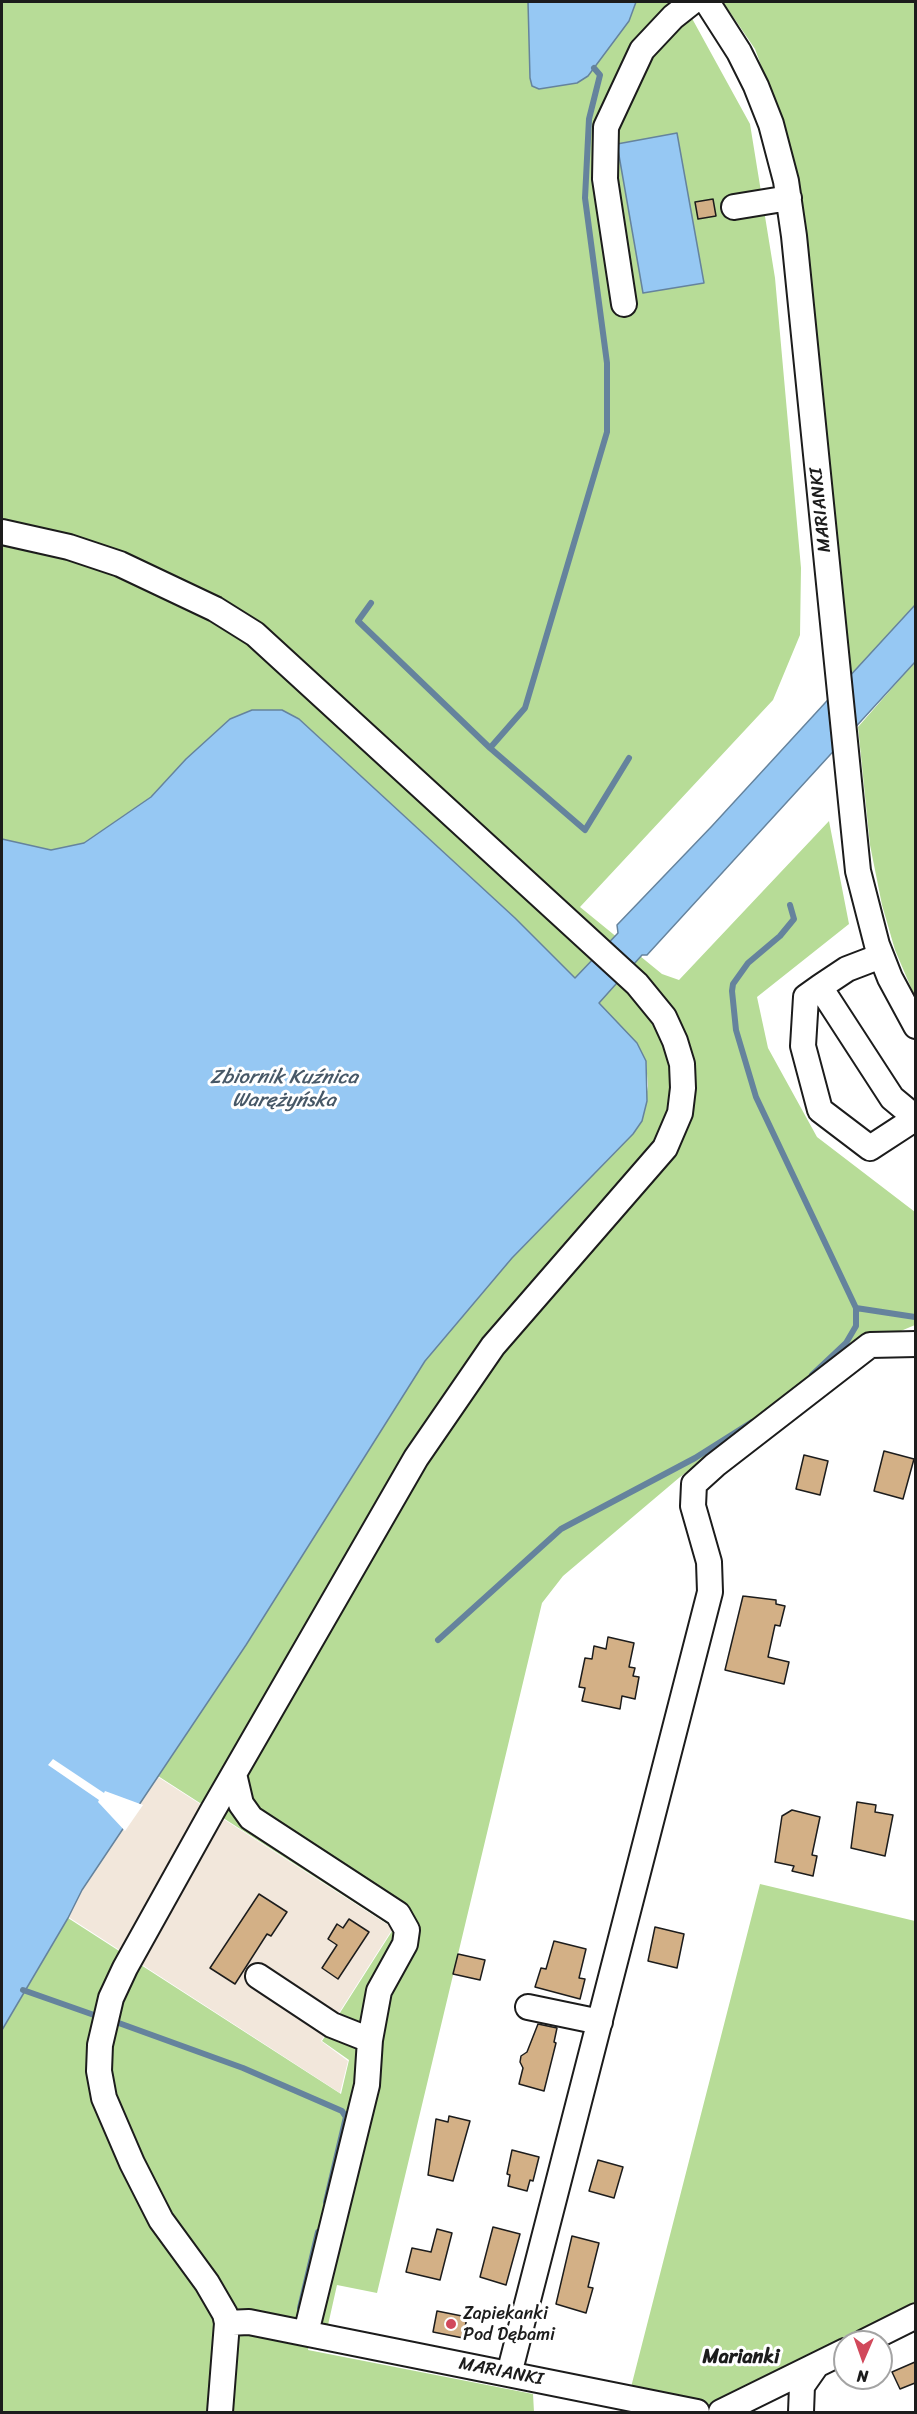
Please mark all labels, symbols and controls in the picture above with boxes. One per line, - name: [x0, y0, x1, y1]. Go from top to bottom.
- street label: MARIANKI: [806, 466, 836, 554]
- water label: Zbiornik Kuźnica Warężyńska: [210, 1066, 358, 1113]
- place label: Zapiekanki Pod Dębami: [463, 2303, 555, 2346]
- marker: Zapiekanki Pod Dębami: [444, 2317, 458, 2331]
- north arrow: [833, 2330, 893, 2390]
- district label: Marianki: [702, 2346, 780, 2370]
- street label: MARIANKI: [457, 2353, 545, 2391]
- text: N: [856, 2362, 868, 2391]

